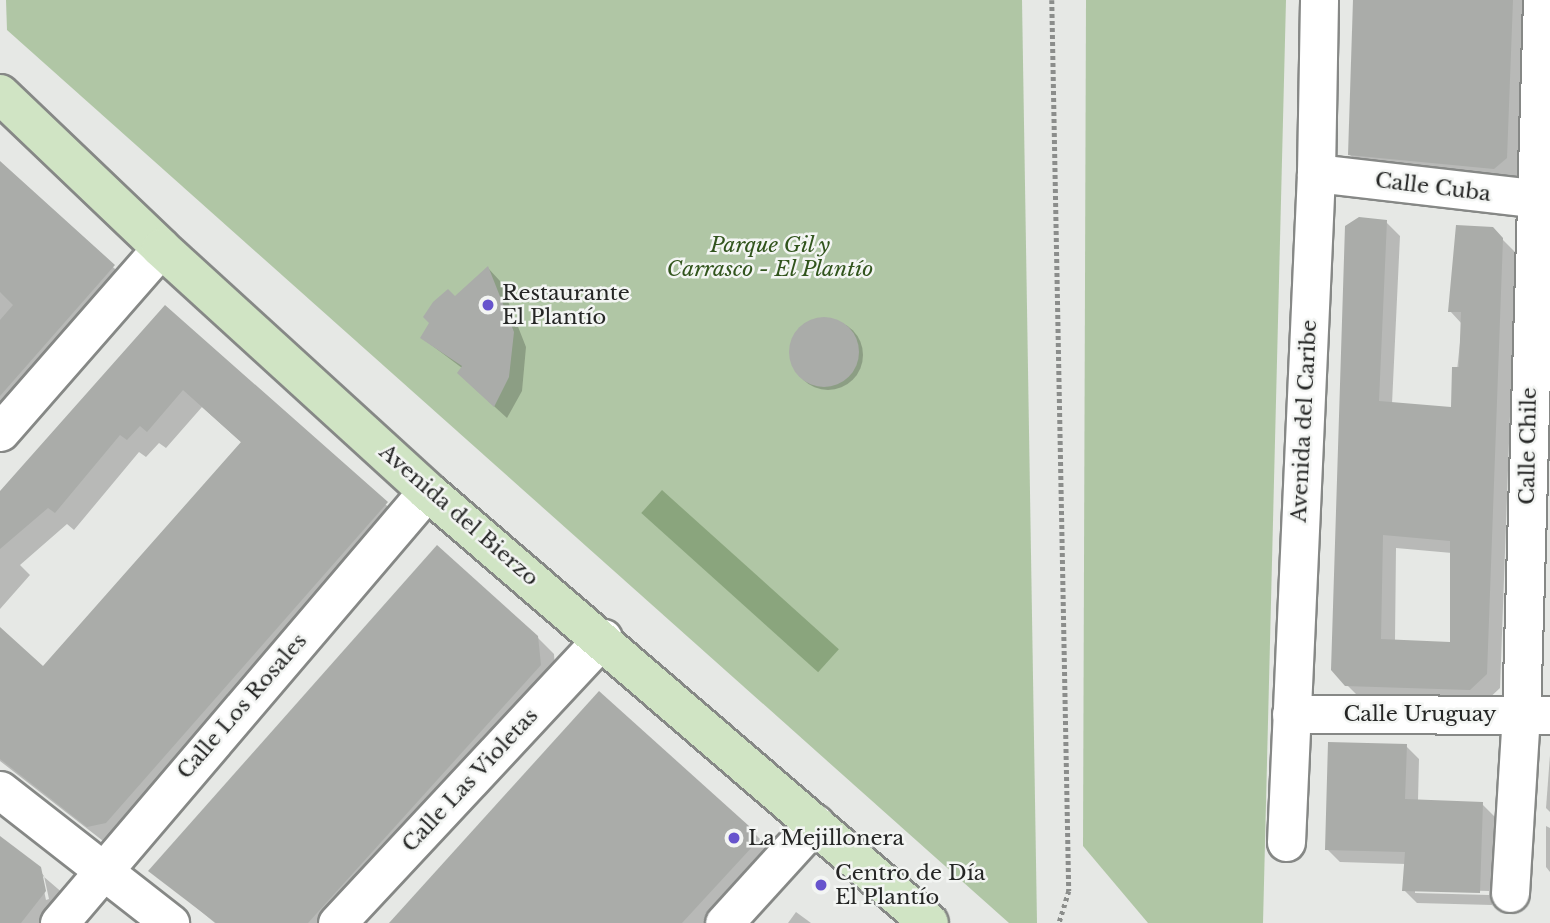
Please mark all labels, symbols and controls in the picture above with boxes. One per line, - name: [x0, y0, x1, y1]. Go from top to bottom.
- street label: Calle Cuba: [1374, 167, 1492, 207]
- park label: Parque Gil y Carrasco - El Plantío: [667, 232, 873, 282]
- place label: Restaurante El Plantío: [502, 280, 630, 330]
- marker: Restaurante El Plantío: [480, 297, 496, 313]
- street label: Avenida del Caribe: [1286, 319, 1322, 523]
- street label: Calle Chile: [1514, 387, 1542, 505]
- street label: Avenida del Bierzo: [374, 439, 544, 591]
- street label: Calle Los Rosales: [172, 628, 312, 784]
- street label: Calle Uruguay: [1344, 701, 1496, 727]
- street label: Calle Las Violetas: [397, 703, 543, 857]
- place label: La Mejillonera: [748, 825, 904, 851]
- marker: La Mejillonera: [726, 830, 742, 846]
- place label: Centro de Día El Plantío: [835, 860, 985, 910]
- marker: Centro de Día El Plantío: [813, 877, 829, 893]

